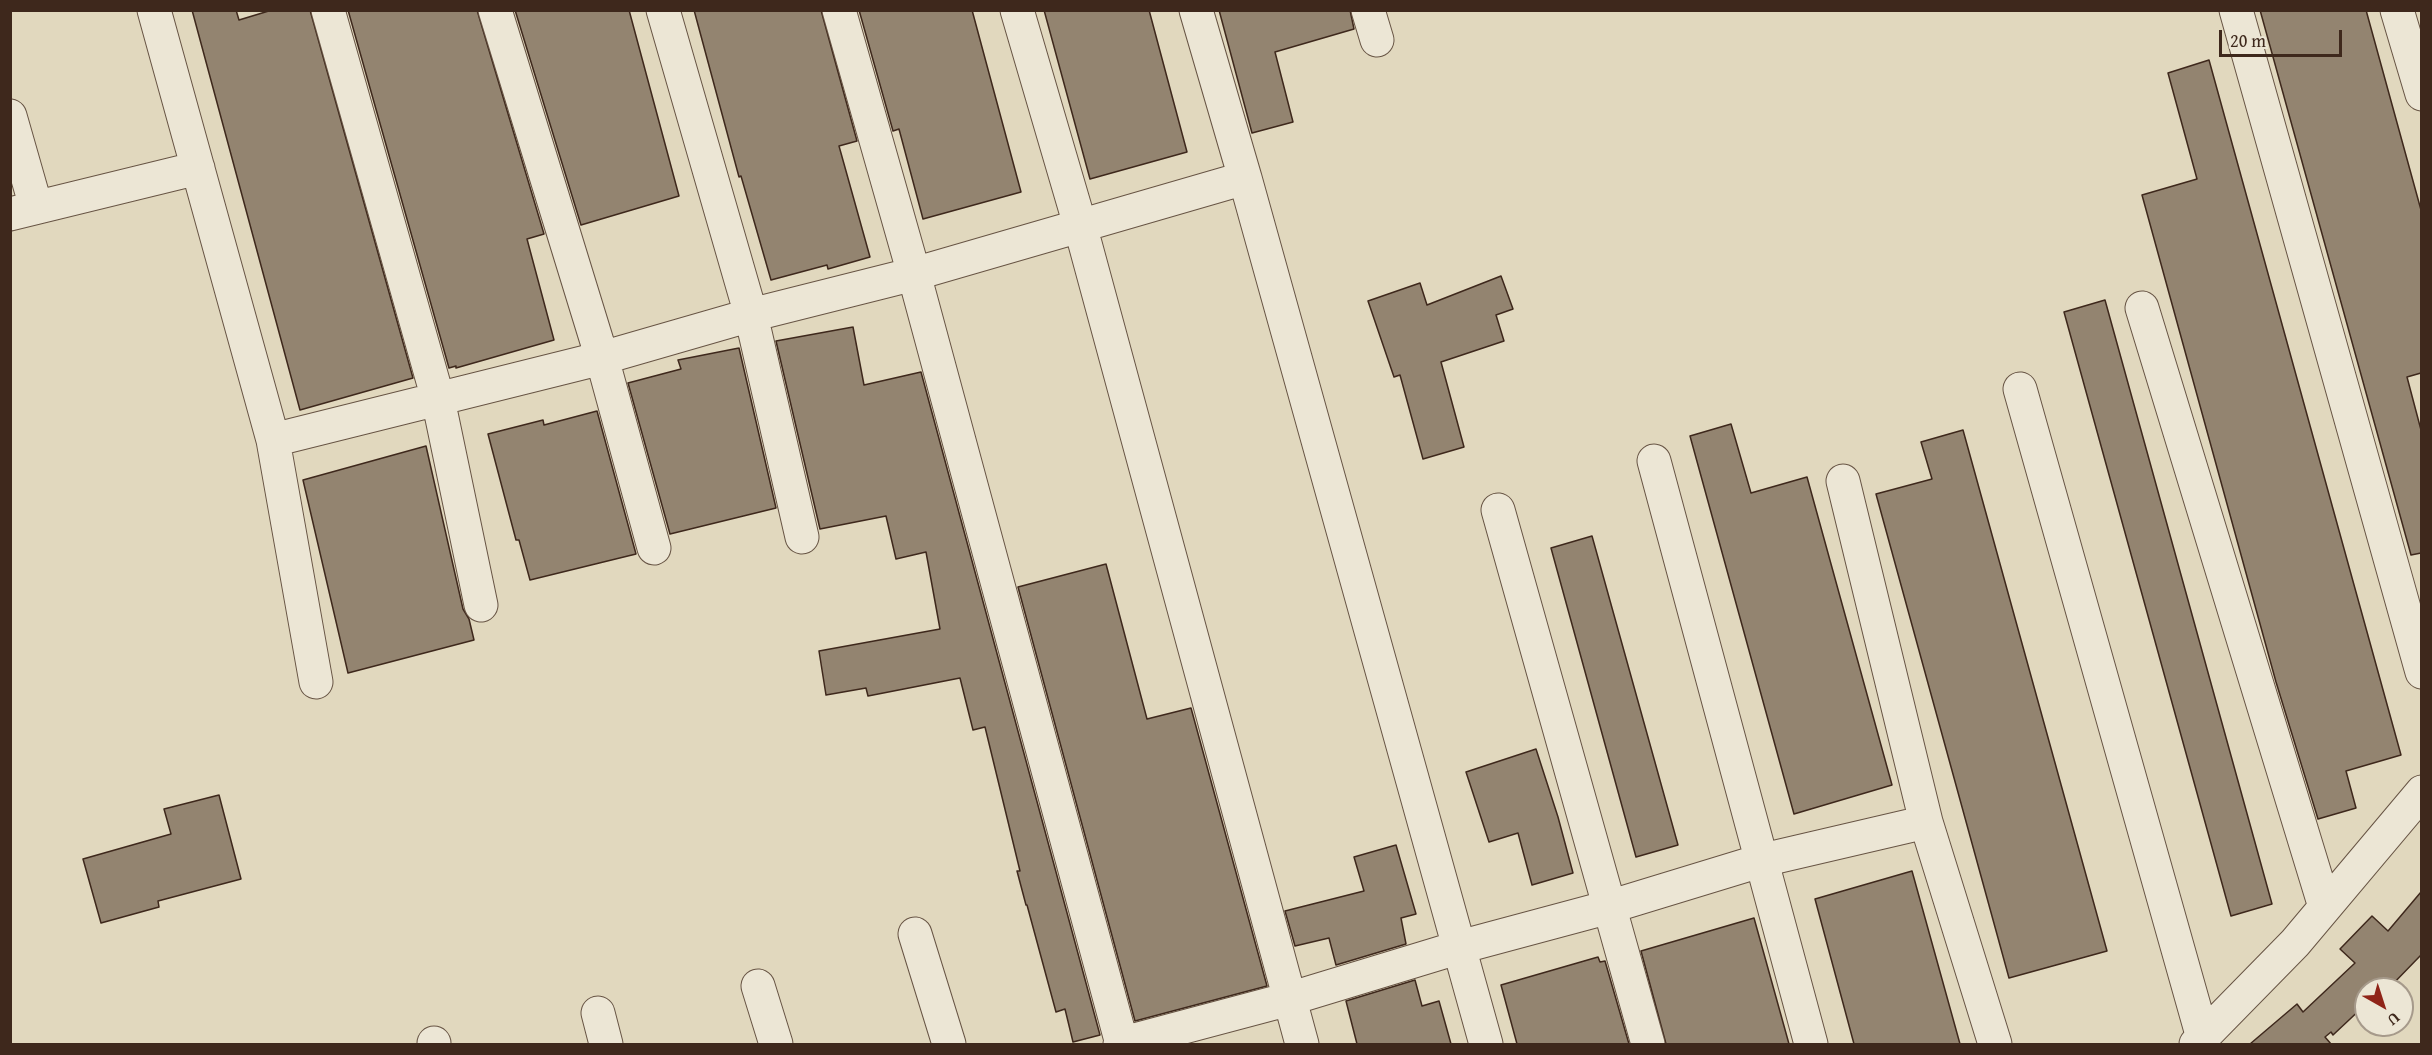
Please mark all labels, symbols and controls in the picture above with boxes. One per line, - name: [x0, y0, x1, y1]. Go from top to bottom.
- scale bar: [2222, 18, 2345, 56]
- text: 20 m: [2230, 27, 2266, 54]
- north arrow: [2354, 977, 2414, 1037]
- text: U: [2382, 1007, 2406, 1032]

